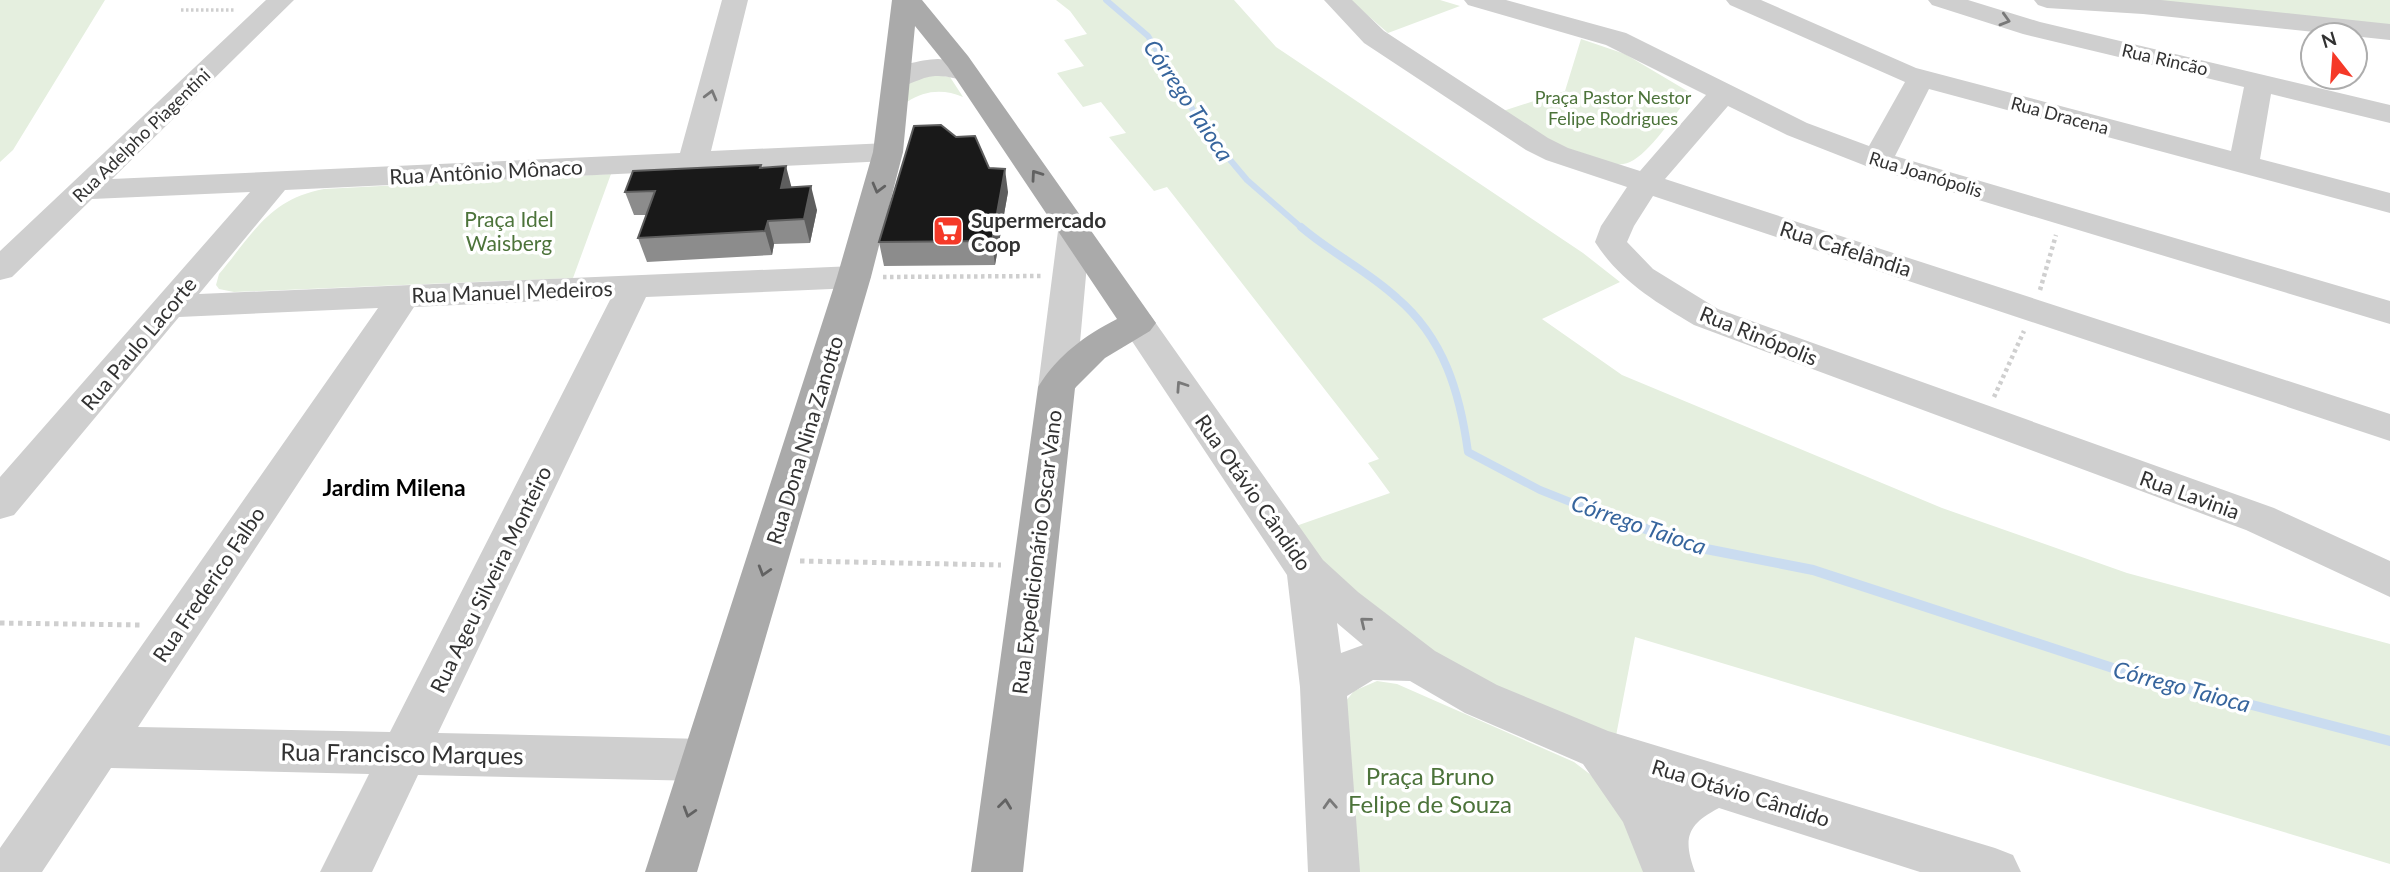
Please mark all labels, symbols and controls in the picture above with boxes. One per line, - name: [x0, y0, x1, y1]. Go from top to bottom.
- one-way arrow: [1999, 12, 2011, 27]
- north arrow: [2299, 21, 2369, 91]
- text: N: [2319, 26, 2339, 52]
- water label: Córrego Taioca: [1138, 34, 1240, 166]
- street label: Rua Rincão: [2120, 38, 2210, 80]
- street label: Rua Adelpho Piagentini: [68, 64, 214, 206]
- park label: Praça Pastor Nestor Felipe Rodrigues: [1535, 86, 1692, 129]
- one-way arrow: [703, 89, 717, 101]
- street label: Rua Dracena: [2009, 91, 2111, 139]
- street label: Rua Joanópolis: [1867, 146, 1986, 202]
- street label: Rua Antônio Mônaco: [389, 153, 583, 189]
- one-way arrow: [1032, 170, 1044, 183]
- one-way arrow: [872, 182, 886, 194]
- park label: Praça Idel Waisberg: [464, 206, 554, 255]
- place label: Supermercado Coop: [971, 207, 1106, 256]
- supermarket icon: Supermercado Coop: [931, 214, 965, 248]
- street label: Rua Cafelândia: [1777, 215, 1915, 281]
- street label: Rua Paulo Lacorte: [75, 271, 201, 415]
- street label: Rua Manuel Medeiros: [411, 275, 613, 307]
- street label: Rua Rinópolis: [1697, 300, 1821, 370]
- street label: Rua Dona Nina Zanotto: [760, 333, 848, 547]
- one-way arrow: [1177, 381, 1189, 394]
- street label: Rua Expedicionário Oscar Vano: [1006, 408, 1066, 696]
- street label: Rua Otávio Cândido: [1191, 409, 1317, 575]
- street label: Rua Ageu Silveira Monteiro: [424, 461, 556, 697]
- street label: Rua Lavinia: [2137, 464, 2243, 524]
- district label: Jardim Milena: [322, 473, 466, 501]
- water label: Córrego Taioca: [1568, 488, 1710, 560]
- street label: Rua Frederico Falbo: [147, 502, 269, 666]
- one-way arrow: [757, 564, 772, 576]
- one-way arrow: [1361, 618, 1374, 630]
- water label: Córrego Taioca: [2110, 654, 2254, 718]
- street label: Rua Francisco Marques: [280, 736, 524, 770]
- street label: Rua Otávio Cândido: [1649, 753, 1833, 831]
- park label: Praça Bruno Felipe de Souza: [1348, 761, 1512, 818]
- one-way arrow: [997, 798, 1012, 810]
- one-way arrow: [1323, 798, 1338, 809]
- one-way arrow: [683, 805, 698, 817]

